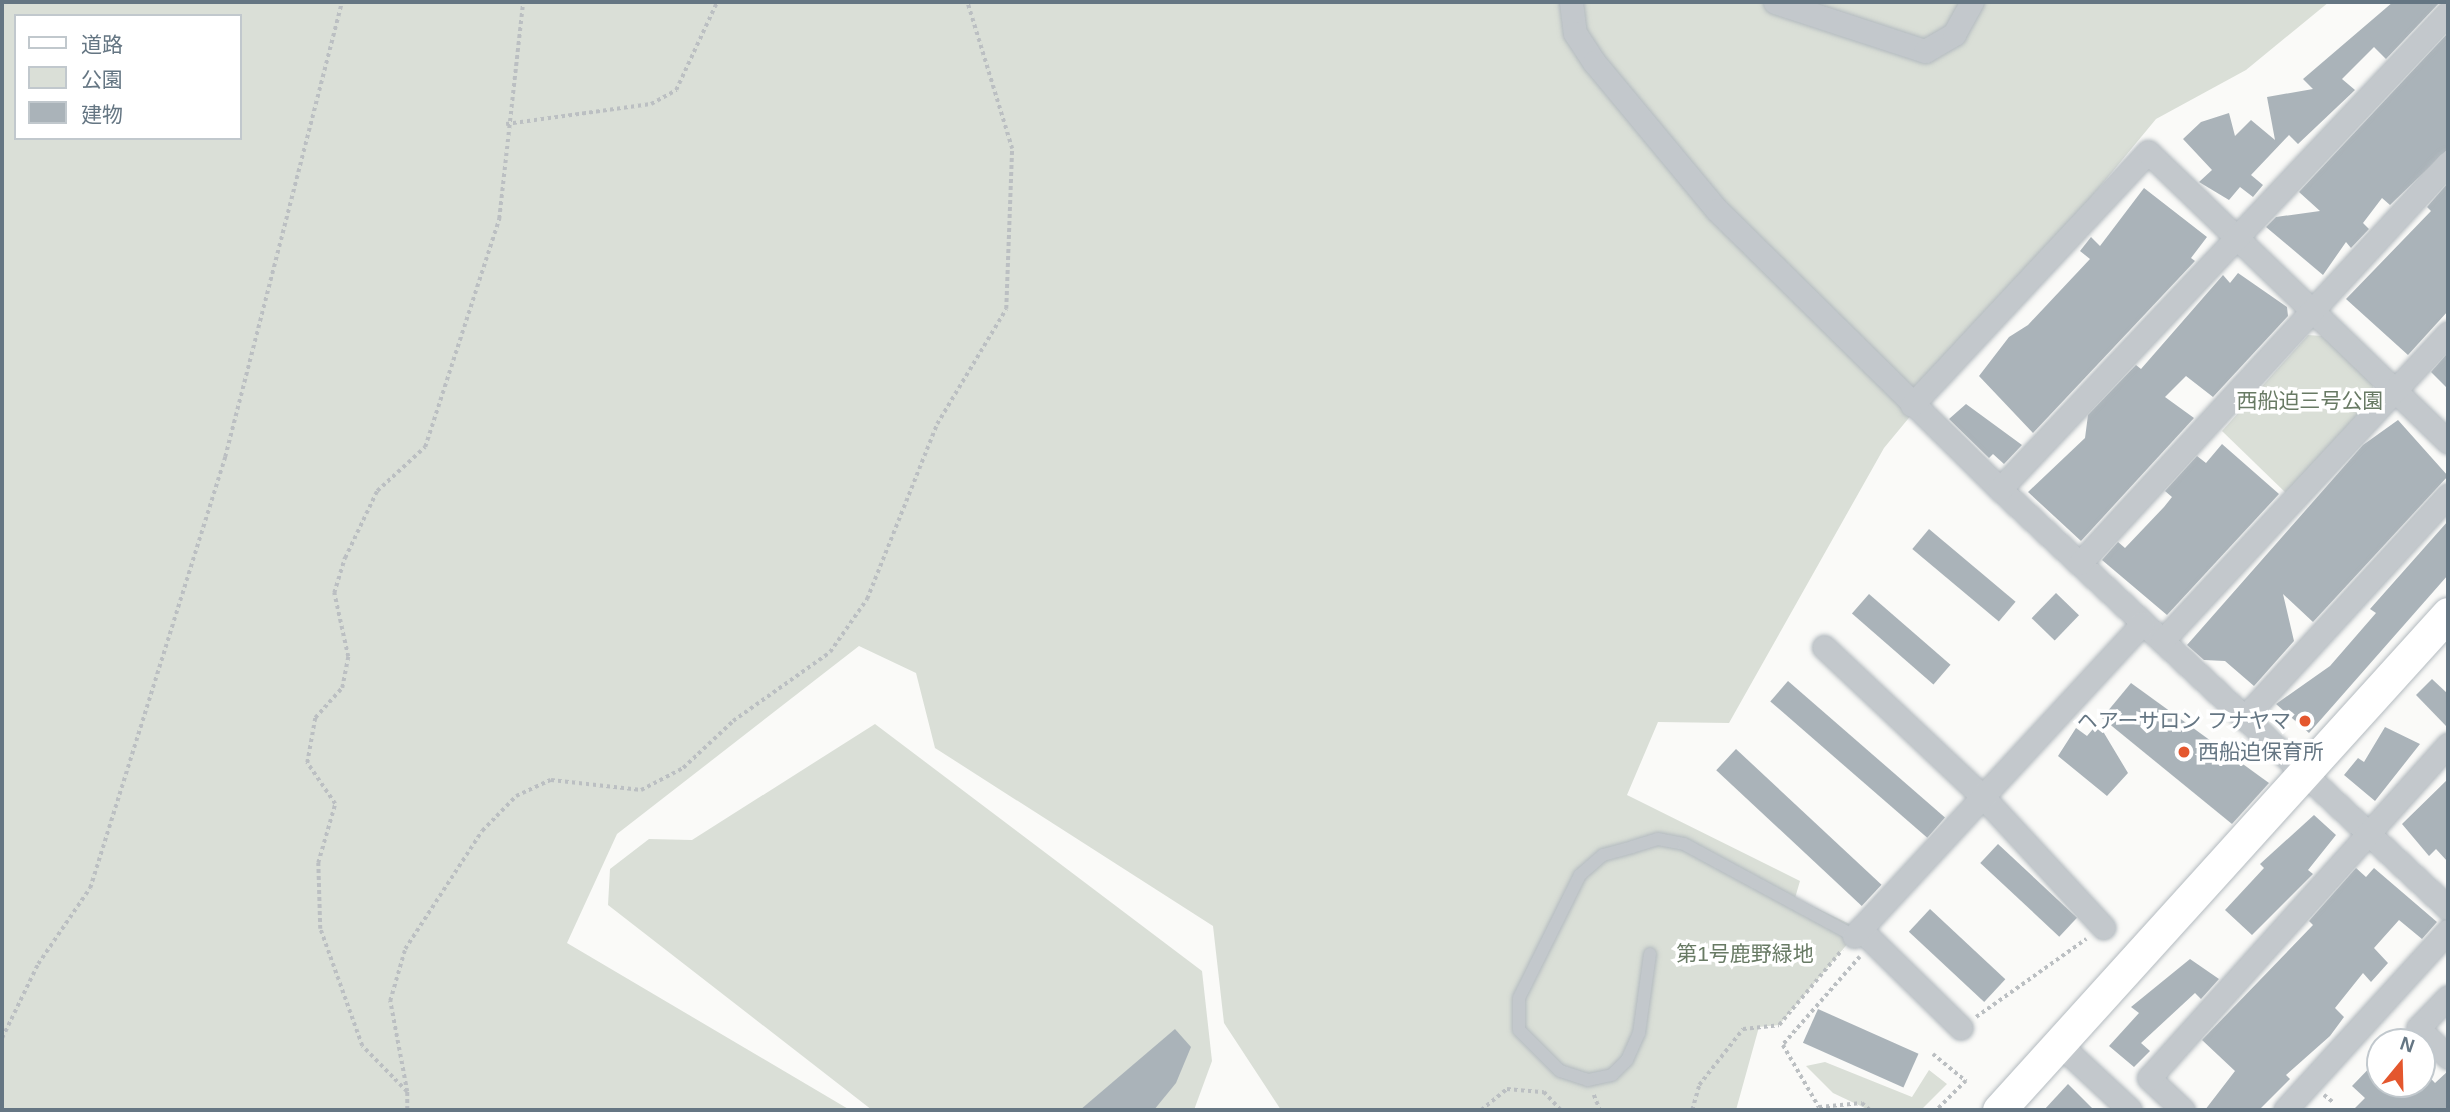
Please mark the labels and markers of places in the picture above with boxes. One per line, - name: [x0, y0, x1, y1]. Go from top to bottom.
- place label: ヘアーサロン フナヤマ: [2076, 708, 2291, 734]
- marker: ヘアーサロン フナヤマ: [2297, 713, 2313, 729]
- place label: 西船迫保育所: [2198, 739, 2324, 765]
- marker: 西船迫保育所: [2176, 744, 2192, 760]

